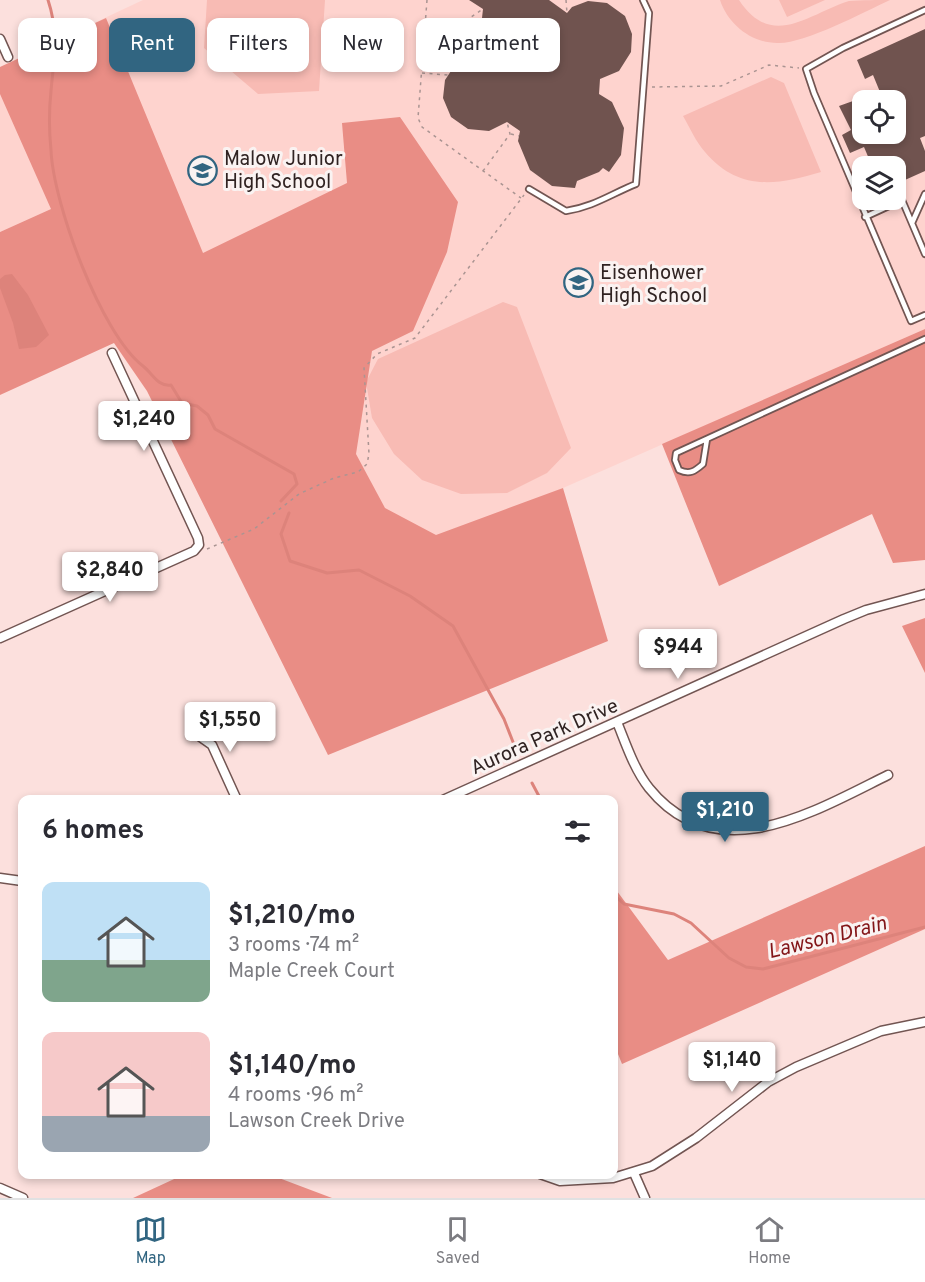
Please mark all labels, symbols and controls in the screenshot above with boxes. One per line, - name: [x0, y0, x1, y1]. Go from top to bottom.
- chip: Buy: [18, 18, 97, 72]
- chip: Rent: [109, 18, 195, 72]
- chip: Filters: [207, 18, 309, 72]
- chip: New: [321, 18, 404, 72]
- chip: Apartment: [416, 18, 560, 72]
- map controls: [852, 90, 906, 210]
- button: locate: [852, 90, 906, 144]
- place label: Malow Junior High School: [224, 147, 343, 196]
- school or university icon: Malow Junior High School: [187, 154, 219, 186]
- button: layers: [852, 156, 906, 210]
- place label: Eisenhower High School: [600, 261, 707, 310]
- school or university icon: Eisenhower High School: [563, 267, 595, 299]
- pin: $1,240: [95, 401, 193, 452]
- text: $1,240: [112, 407, 176, 433]
- pin: $2,840: [61, 552, 159, 603]
- text: $2,840: [76, 558, 144, 584]
- pin: $944: [642, 629, 714, 680]
- text: $944: [653, 635, 703, 661]
- street label: Aurora Park Drive: [467, 694, 623, 782]
- pin: $1,550: [181, 702, 279, 753]
- text: $1,550: [199, 708, 261, 734]
- pin: $1,210: [676, 792, 774, 843]
- text: $1,210: [696, 798, 754, 824]
- text: 6 homes: [42, 815, 144, 848]
- icon: filters: [561, 815, 594, 848]
- text: $1,210/mo: [228, 900, 356, 933]
- icon: home: [90, 906, 162, 978]
- water label: Lawson Drain: [765, 911, 890, 966]
- text: 3 rooms · 74 m²: [228, 933, 359, 959]
- text: Maple Creek Court: [228, 959, 395, 985]
- pin: $1,140: [683, 1042, 781, 1093]
- text: $1,140: [702, 1048, 762, 1074]
- text: $1,140/mo: [228, 1050, 356, 1083]
- icon: home: [90, 1056, 162, 1128]
- text: 4 rooms · 96 m²: [228, 1083, 363, 1109]
- text: Lawson Creek Drive: [228, 1109, 405, 1135]
- tab: Map: [134, 1213, 167, 1269]
- tab: Saved: [436, 1213, 480, 1269]
- tab: Home: [748, 1213, 791, 1269]

